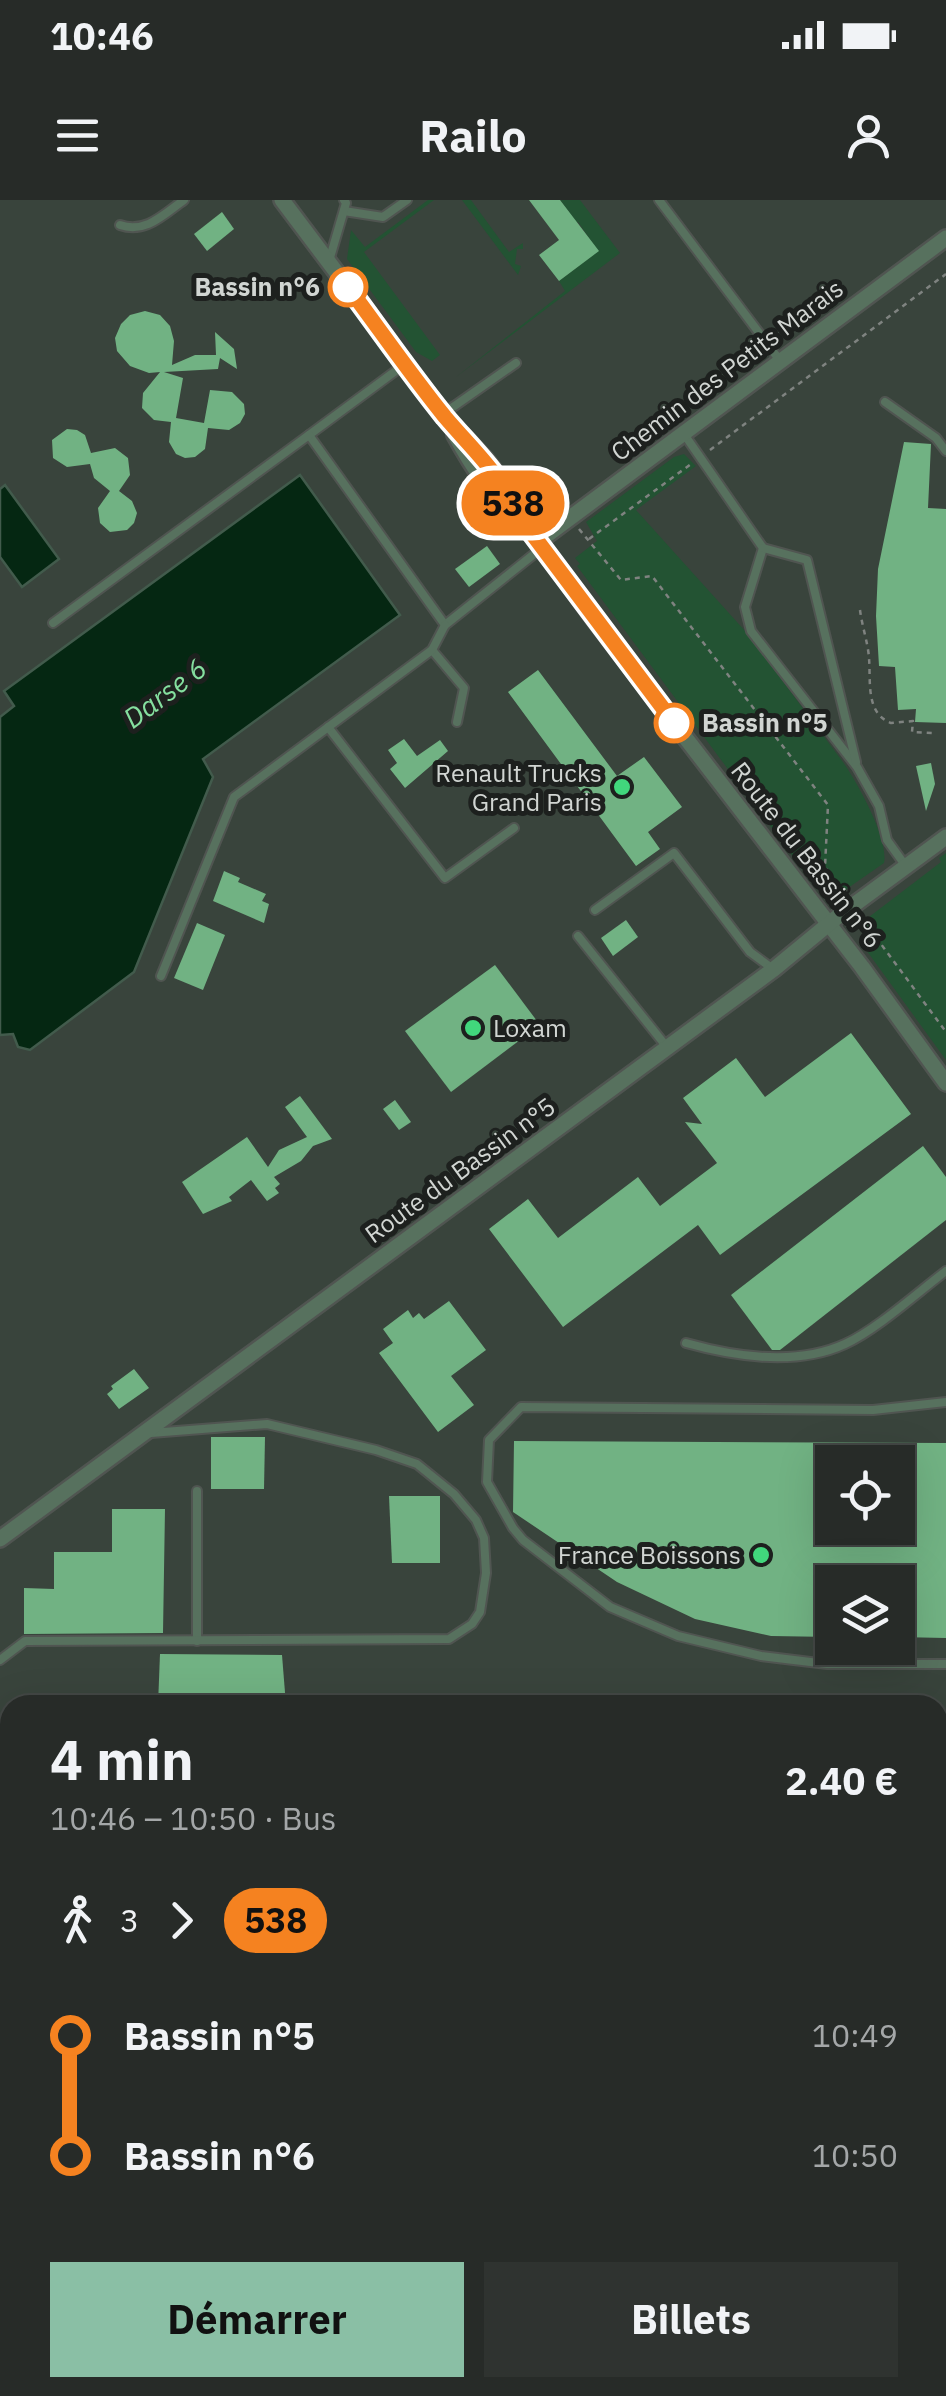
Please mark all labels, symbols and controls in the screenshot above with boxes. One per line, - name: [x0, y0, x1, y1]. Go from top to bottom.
- text: 10:46: [50, 11, 154, 60]
- text: Railo: [419, 106, 527, 164]
- icon: menu: [50, 108, 105, 163]
- icon: person: [841, 108, 896, 163]
- marker: Bassin n°6: [329, 268, 367, 306]
- place label: Bassin n°6: [194, 270, 320, 303]
- street label: Chemin des Petits Marais: [604, 271, 850, 468]
- line badge: 538: [456, 470, 570, 536]
- text: 538: [481, 480, 545, 526]
- water label: Darse 6: [115, 649, 214, 736]
- marker: Bassin n°5: [655, 704, 693, 742]
- place label: Bassin n°5: [702, 706, 828, 739]
- street label: Route du Bassin n°6: [724, 755, 891, 955]
- place label: Renault Trucks Grand Paris: [435, 756, 602, 818]
- marker: Renault Trucks Grand Paris: [611, 776, 633, 798]
- place label: Loxam: [493, 1011, 567, 1044]
- marker: Loxam: [462, 1017, 484, 1039]
- street label: Route du Bassin n°5: [358, 1089, 562, 1250]
- map controls: [815, 1445, 915, 1665]
- button: locate: [815, 1445, 915, 1545]
- place label: France Boissons: [558, 1538, 741, 1571]
- marker: France Boissons: [750, 1544, 772, 1566]
- button: layers: [815, 1565, 915, 1665]
- text: 4 min: [50, 1724, 194, 1795]
- text: 2.40 €: [785, 1756, 898, 1805]
- text: 10:46 – 10:50 · Bus: [50, 1797, 336, 1839]
- icon: walk: [50, 1893, 105, 1948]
- icon: forward: [154, 1893, 209, 1948]
- text: 538: [244, 1897, 307, 1943]
- text: 3: [120, 1899, 139, 1941]
- text: Bassin n°5: [124, 2011, 315, 2060]
- text: 10:49: [812, 2014, 898, 2056]
- text: Bassin n°6: [124, 2131, 315, 2180]
- text: 10:50: [812, 2134, 898, 2176]
- button: Démarrer: [50, 2262, 464, 2377]
- button: Billets: [484, 2262, 898, 2377]

